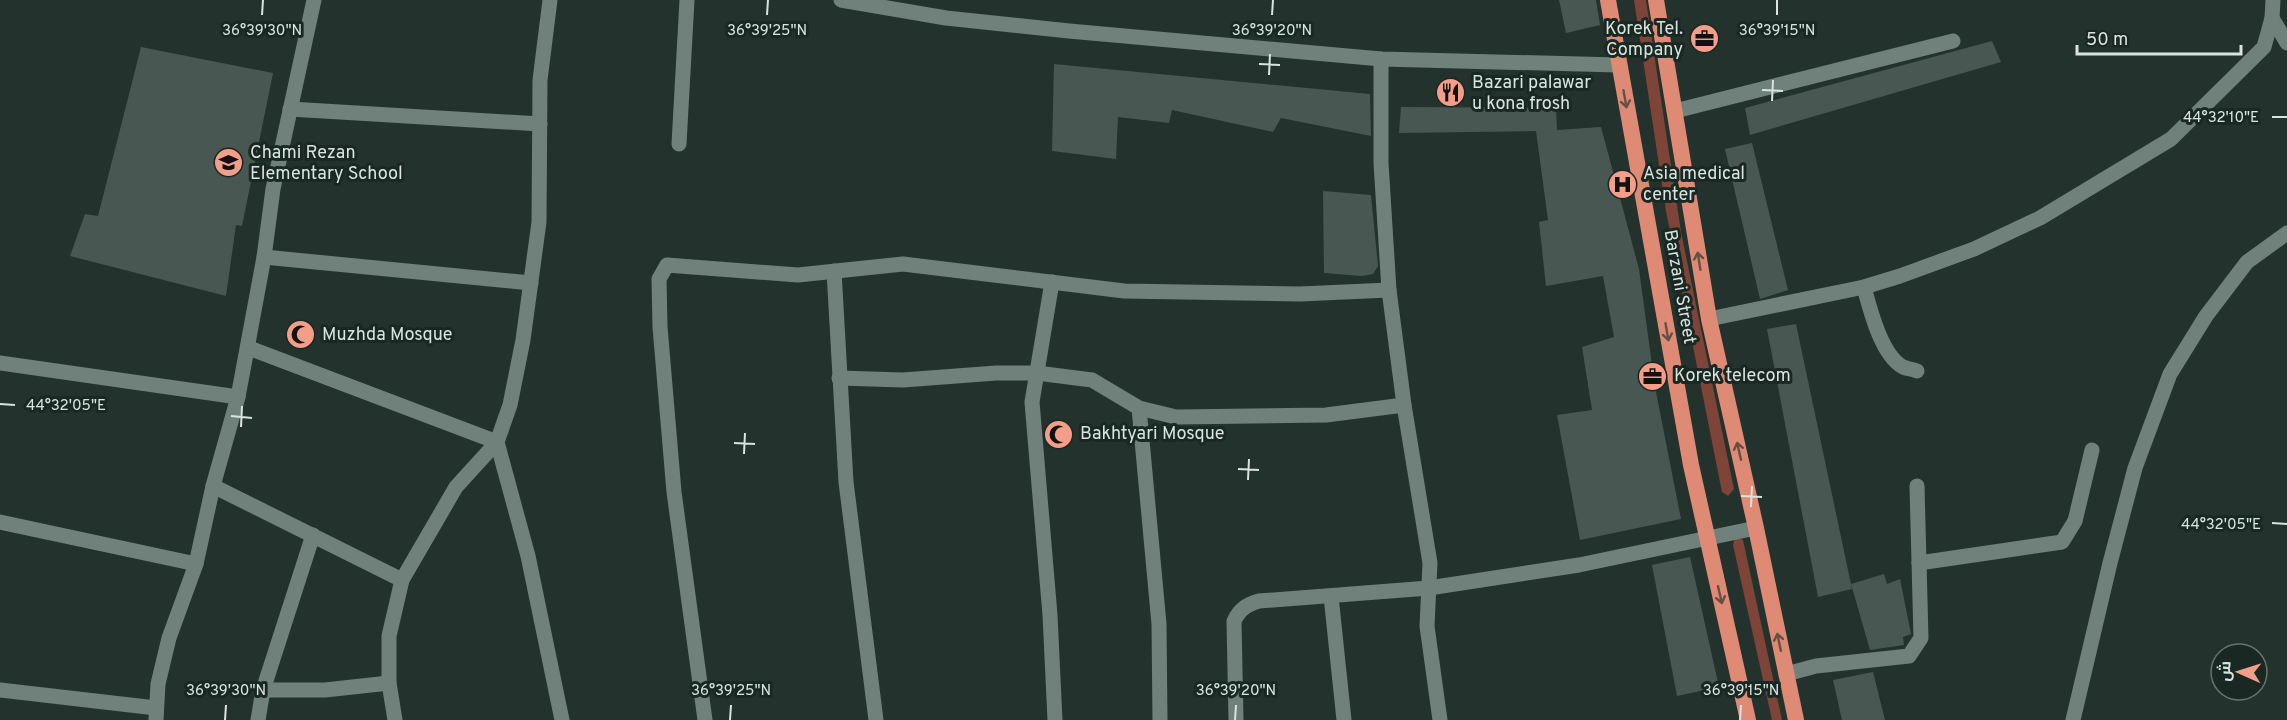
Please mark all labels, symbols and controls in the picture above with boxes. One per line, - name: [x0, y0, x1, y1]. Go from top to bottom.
- place label: Korek Tel. Company: [1605, 18, 1683, 62]
- scale bar: [2077, 18, 2240, 56]
- text: 36°39'30"N: [222, 22, 302, 41]
- text: 36°39'25"N: [727, 22, 807, 41]
- text: 36°39'20"N: [1232, 22, 1312, 41]
- text: 36°39'15"N: [1739, 22, 1815, 41]
- office icon: Korek Tel. Company: [1688, 23, 1720, 55]
- text: 50 m: [2086, 29, 2128, 52]
- place label: Bazari palawar u kona frosh: [1472, 72, 1591, 116]
- restaurant icon: Bazari palawar u kona frosh: [1435, 77, 1467, 109]
- one-way arrow: [1619, 89, 1630, 108]
- text: 44°32'10"E: [2183, 109, 2259, 128]
- place label: Chami Rezan Elementary School: [250, 142, 403, 186]
- school or university icon: Chami Rezan Elementary School: [213, 147, 245, 179]
- place label: Asia medical center: [1643, 163, 1745, 207]
- hospital icon: Asia medical center: [1606, 168, 1638, 200]
- street label: Barzani Street: [1658, 228, 1700, 346]
- one-way arrow: [1694, 251, 1705, 271]
- mosque icon: Muzhda Mosque: [285, 319, 317, 351]
- one-way arrow: [1662, 322, 1673, 342]
- place label: Muzhda Mosque: [322, 324, 452, 347]
- office icon: Korek telecom: [1637, 360, 1669, 392]
- place label: Korek telecom: [1674, 365, 1791, 388]
- text: 44°32'05"E: [26, 397, 106, 416]
- mosque icon: Bakhtyari Mosque: [1043, 418, 1075, 450]
- place label: Bakhtyari Mosque: [1080, 423, 1224, 446]
- one-way arrow: [1732, 442, 1744, 461]
- text: 44°32'05"E: [2181, 516, 2261, 535]
- one-way arrow: [1714, 586, 1726, 605]
- one-way arrow: [1773, 633, 1784, 652]
- north arrow: [2209, 642, 2269, 702]
- text: ش: [2215, 661, 2237, 682]
- text: 36°39'30"N: [186, 682, 266, 701]
- text: 36°39'25"N: [691, 682, 771, 701]
- text: 36°39'20"N: [1196, 682, 1276, 701]
- text: 36°39'15"N: [1703, 682, 1779, 701]

